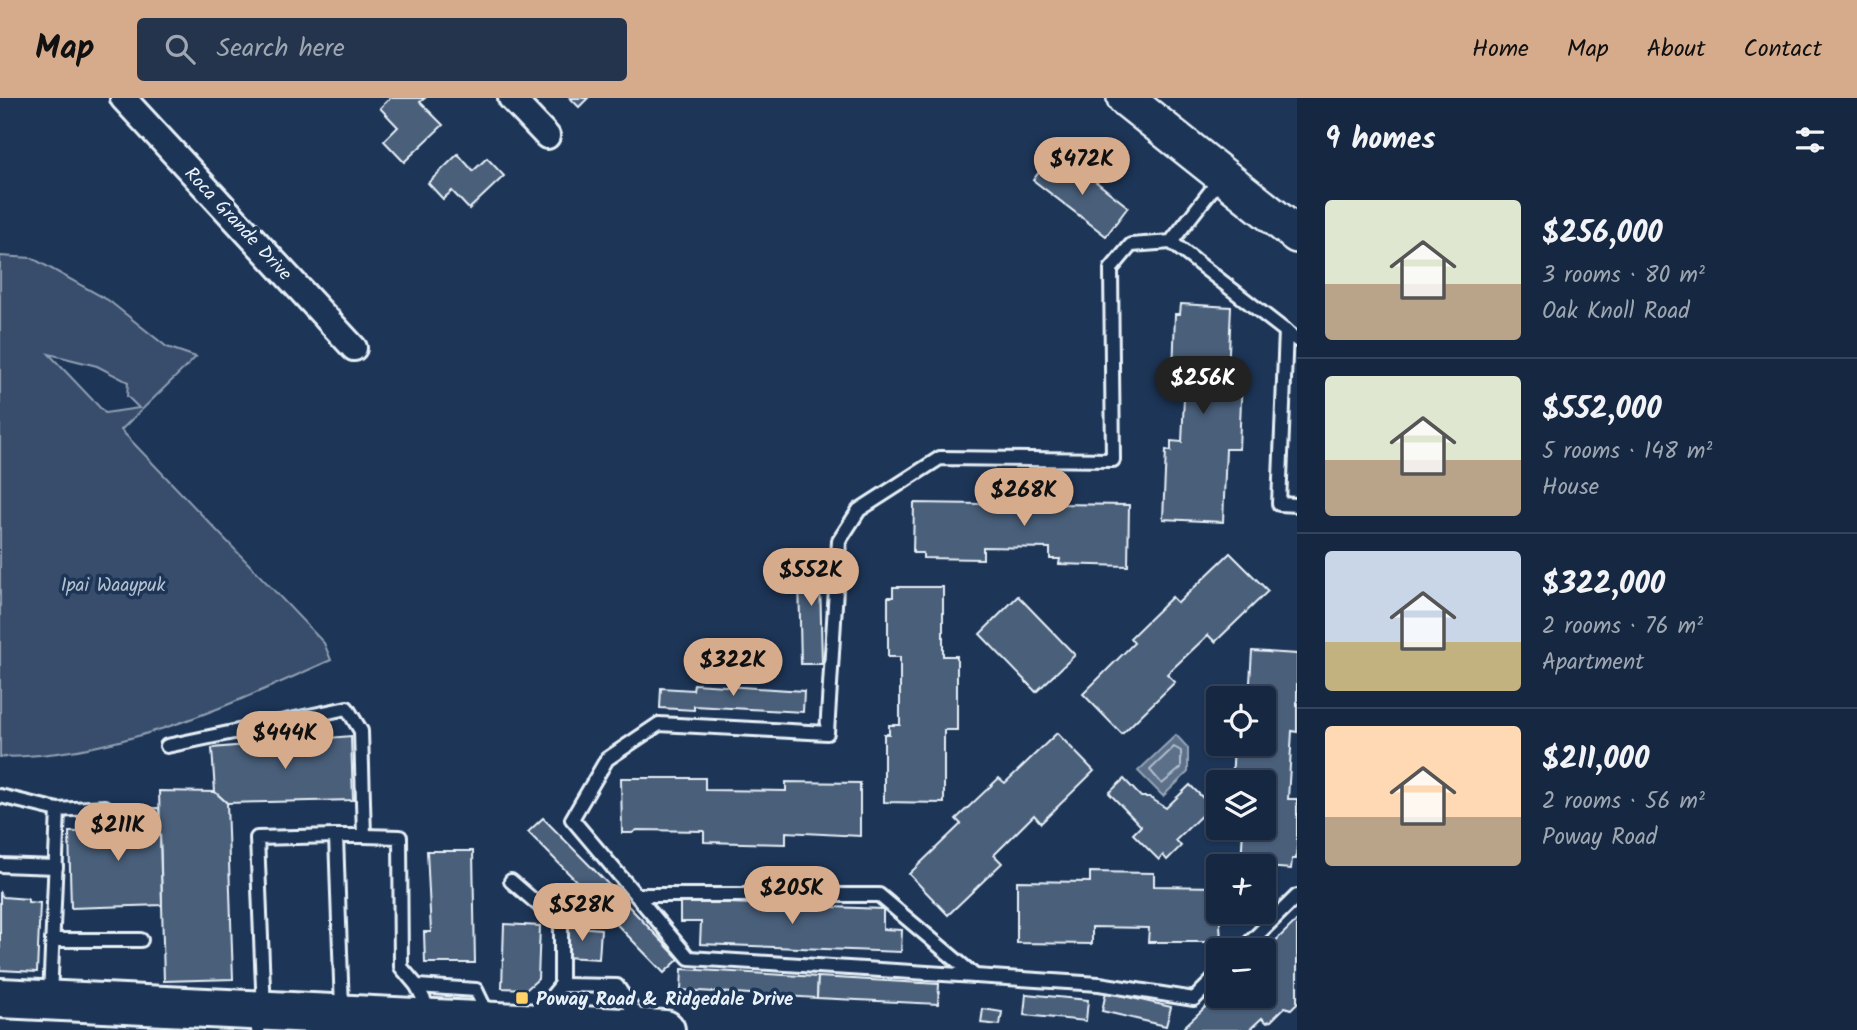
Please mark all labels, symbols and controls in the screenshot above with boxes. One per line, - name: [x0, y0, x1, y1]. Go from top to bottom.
- search box: [137, 18, 627, 81]
- text: Map: [35, 23, 95, 76]
- text: Search here: [217, 28, 345, 70]
- icon: search: [161, 30, 199, 68]
- text: Home: [1472, 30, 1529, 69]
- text: Map: [1567, 30, 1609, 69]
- text: About: [1647, 30, 1705, 69]
- text: Contact: [1743, 30, 1822, 69]
- text: 9 homes: [1325, 116, 1436, 164]
- icon: filters: [1791, 121, 1829, 159]
- pin: $472K: [1033, 138, 1131, 197]
- text: $472K: [1050, 142, 1114, 178]
- street label: Roca Grande Drive: [176, 160, 299, 289]
- text: $256,000: [1542, 210, 1663, 258]
- icon: home: [1381, 228, 1465, 312]
- text: 3 rooms · 80 m²: [1542, 258, 1705, 294]
- text: Oak Knoll Road: [1542, 294, 1690, 330]
- pin: $256K: [1154, 356, 1252, 416]
- text: $256K: [1171, 361, 1235, 397]
- text: $552,000: [1542, 386, 1662, 434]
- icon: home: [1381, 404, 1465, 488]
- text: 5 rooms · 148 m²: [1542, 434, 1712, 470]
- pin: $268K: [975, 468, 1073, 528]
- text: House: [1542, 470, 1599, 506]
- text: $268K: [991, 473, 1057, 509]
- pin: $552K: [762, 548, 860, 608]
- text: $552K: [779, 553, 843, 589]
- text: $322,000: [1542, 561, 1665, 609]
- park label: Ipai Waaypuk: [61, 571, 165, 601]
- icon: home: [1381, 579, 1465, 663]
- text: 2 rooms · 76 m²: [1542, 609, 1703, 645]
- pin: $322K: [684, 638, 782, 698]
- text: $322K: [700, 643, 766, 679]
- text: Apartment: [1542, 645, 1644, 681]
- map controls: [1206, 686, 1276, 1008]
- button: locate: [1206, 686, 1276, 756]
- pin: $444K: [236, 712, 334, 771]
- text: $444K: [252, 716, 318, 752]
- text: $211,000: [1542, 736, 1649, 784]
- icon: home: [1381, 754, 1465, 838]
- button: layers: [1206, 770, 1276, 840]
- text: 2 rooms · 56 m²: [1542, 784, 1705, 820]
- pin: $211K: [69, 804, 167, 863]
- text: $211K: [91, 808, 145, 844]
- text: Poway Road: [1542, 820, 1657, 856]
- button: +: [1206, 854, 1276, 924]
- pin: $205K: [743, 866, 841, 926]
- text: $205K: [760, 871, 824, 907]
- pin: $528K: [533, 884, 631, 943]
- text: $528K: [549, 888, 615, 924]
- button: −: [1206, 938, 1276, 1008]
- place label: Poway Road & Ridgedale Drive: [536, 985, 793, 1015]
- marker: Poway Road & Ridgedale Drive: [514, 990, 530, 1006]

